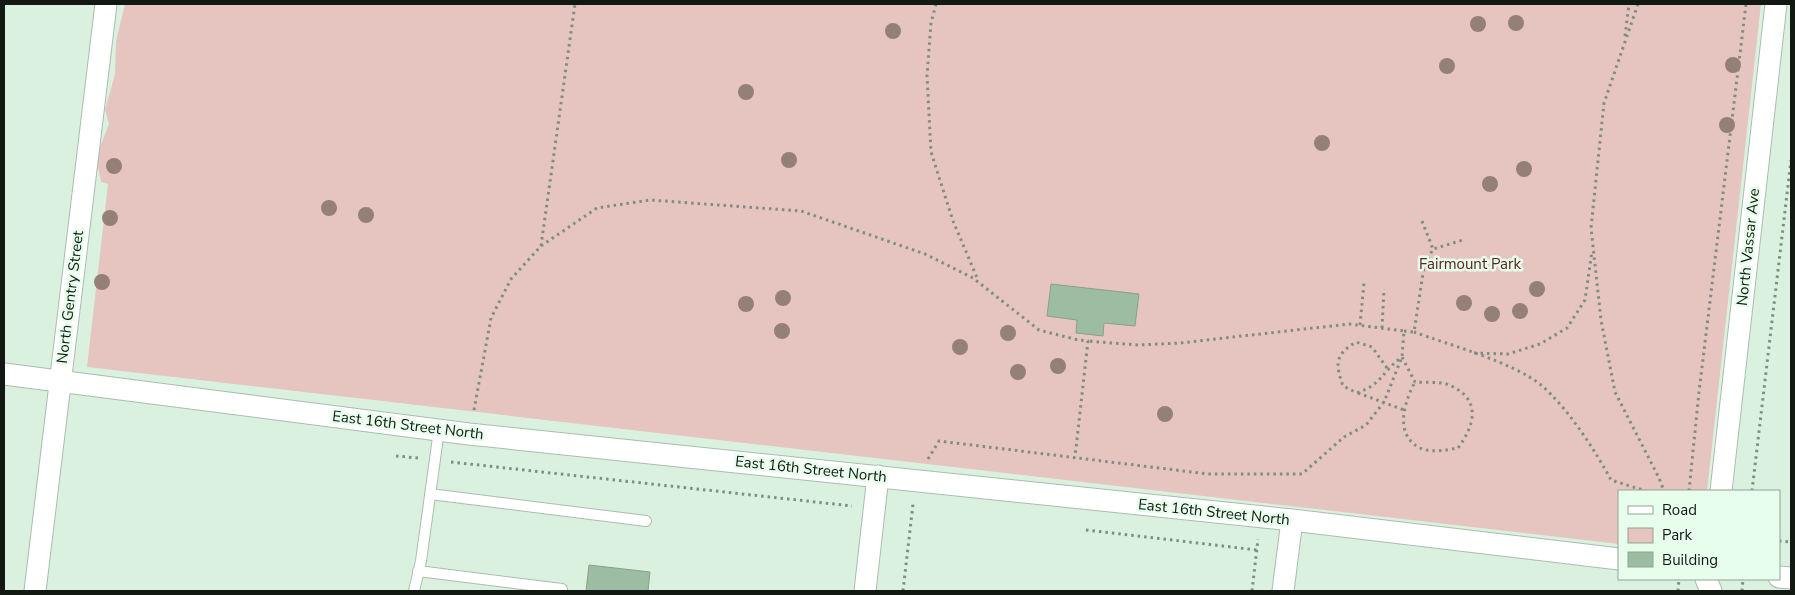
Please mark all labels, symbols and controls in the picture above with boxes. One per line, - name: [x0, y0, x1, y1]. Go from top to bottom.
- street label: North Vassar Ave: [1732, 187, 1764, 307]
- street label: North Gentry Street: [52, 229, 88, 365]
- park label: Fairmount Park: [1419, 254, 1521, 274]
- street label: East 16th Street North: [331, 406, 485, 444]
- street label: East 16th Street North: [734, 451, 888, 487]
- legend: [1618, 490, 1780, 580]
- street label: East 16th Street North: [1137, 494, 1291, 530]
- text: Road: [1662, 500, 1697, 520]
- text: Park: [1662, 525, 1692, 545]
- text: Building: [1662, 550, 1718, 570]

